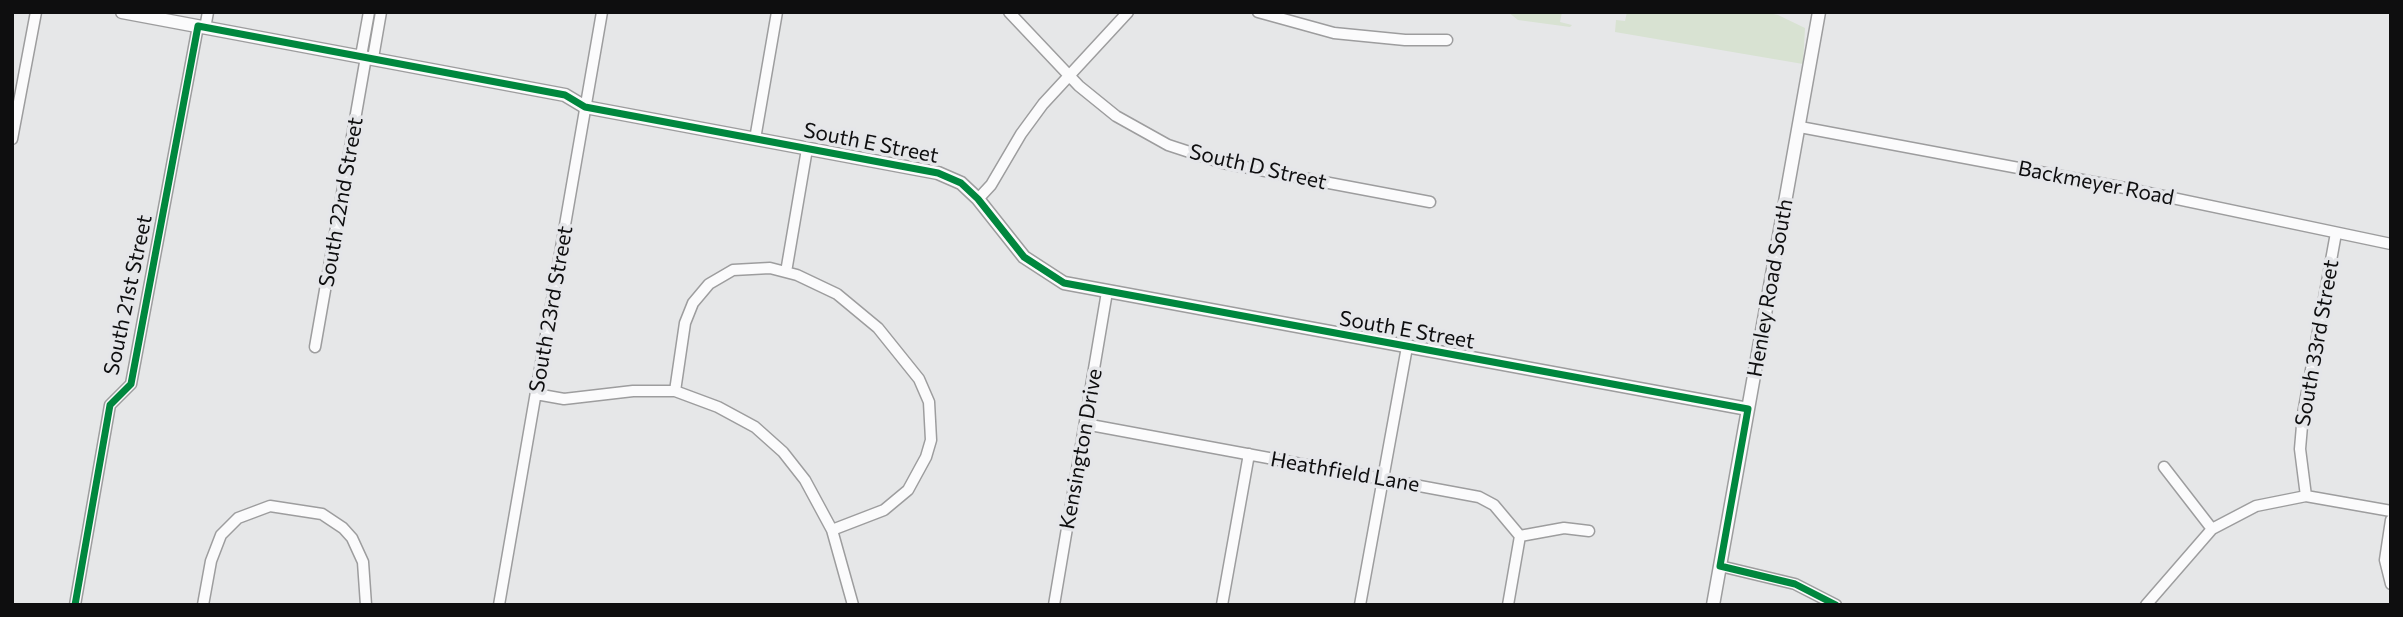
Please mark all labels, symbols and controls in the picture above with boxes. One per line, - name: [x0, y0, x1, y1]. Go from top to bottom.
- street label: South 22nd Street: [314, 115, 368, 289]
- street label: South E Street: [801, 118, 941, 168]
- street label: South D Street: [1187, 139, 1329, 195]
- street label: Backmeyer Road: [2016, 156, 2176, 210]
- street label: Henley Road South: [1742, 197, 1798, 379]
- street label: South 21st Street: [99, 212, 157, 378]
- street label: South 23rd Street: [524, 224, 578, 394]
- street label: South 33rd Street: [2290, 258, 2344, 428]
- street label: South E Street: [1337, 306, 1477, 354]
- street label: Kensington Drive: [1054, 367, 1108, 531]
- street label: Heathfield Lane: [1269, 446, 1421, 498]

